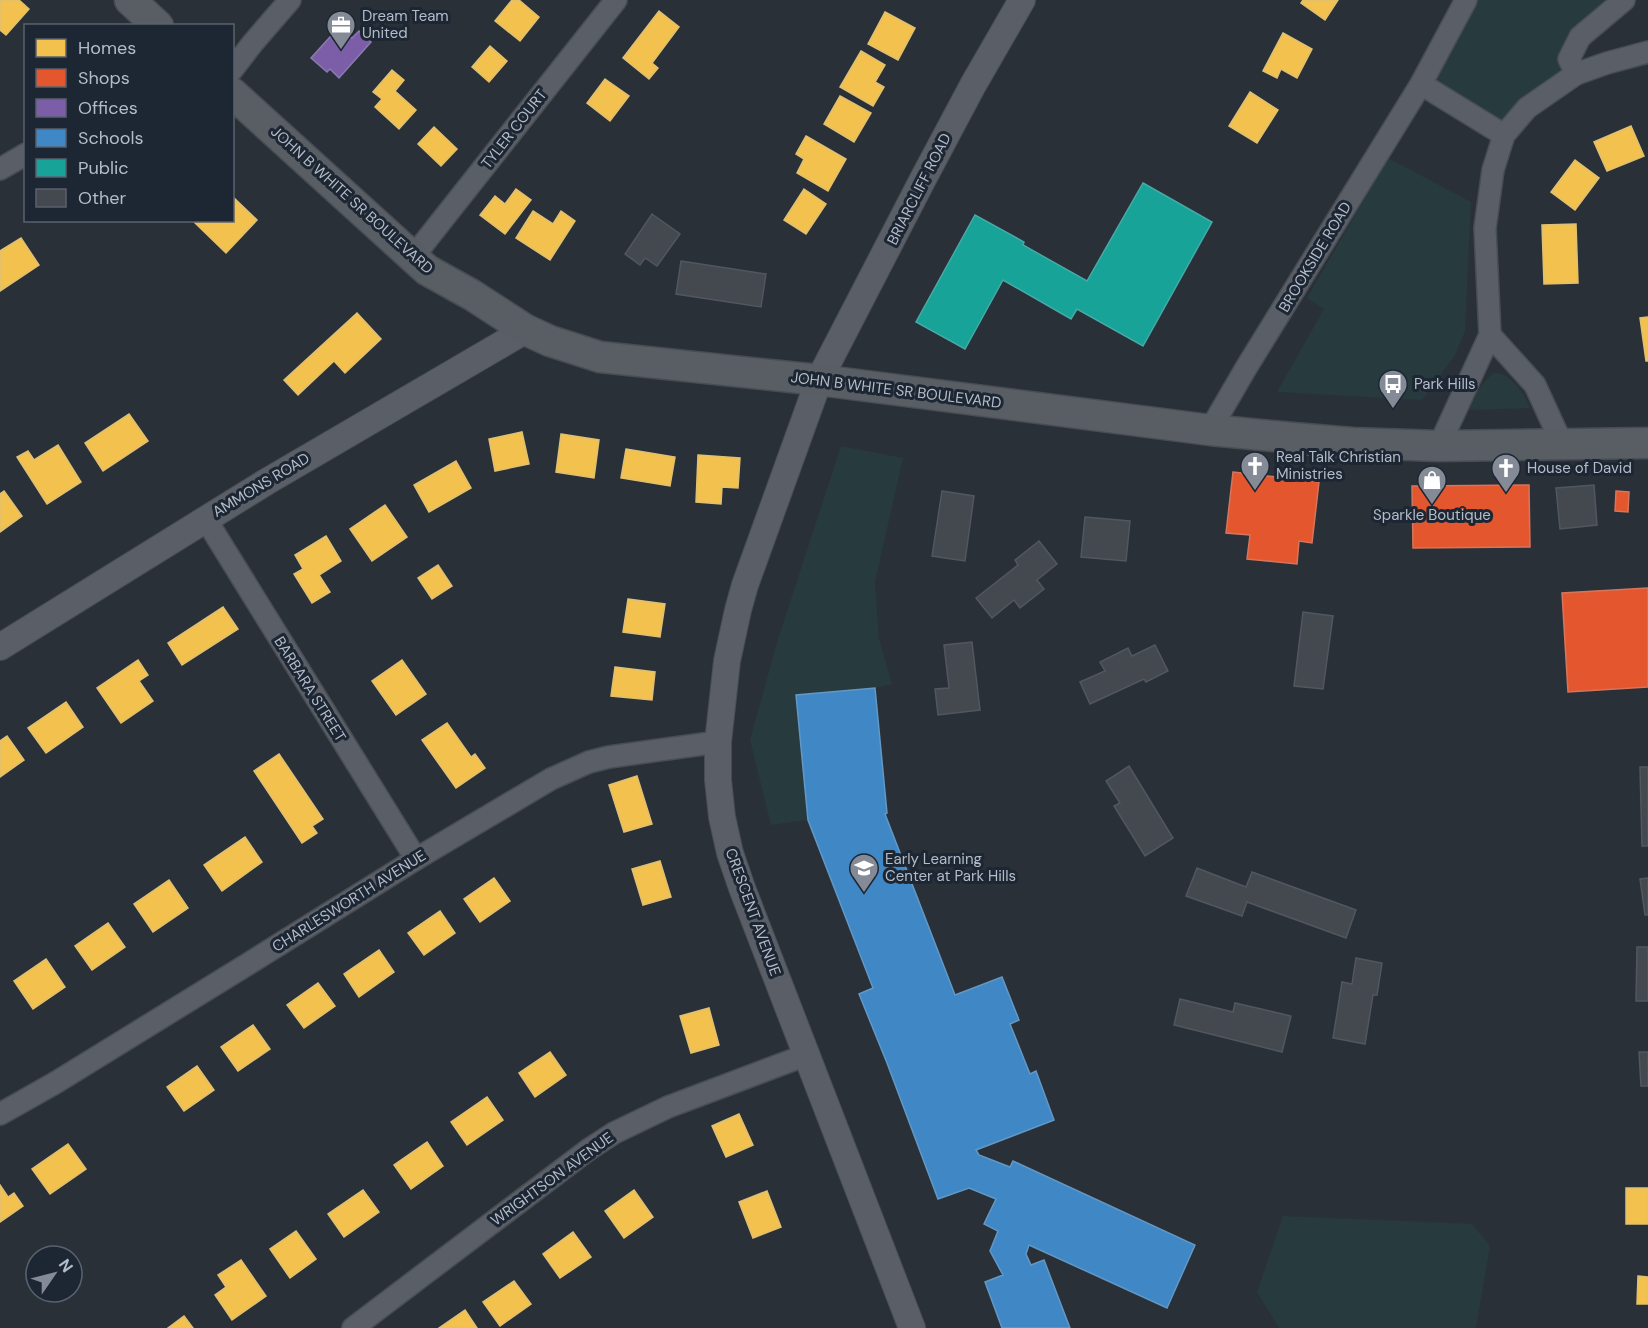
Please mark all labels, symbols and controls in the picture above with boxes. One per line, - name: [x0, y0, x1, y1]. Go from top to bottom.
- place label: Dream Team United: [362, 6, 449, 43]
- office icon: Dream Team United: [325, 9, 357, 51]
- legend: [24, 24, 234, 222]
- text: Homes: [78, 36, 136, 60]
- text: Shops: [78, 66, 130, 90]
- street label: TYLER COURT: [477, 85, 551, 173]
- text: Offices: [78, 96, 138, 120]
- street label: JOHN B WHITE SR BOULEVARD: [267, 122, 437, 278]
- text: Schools: [78, 126, 143, 150]
- street label: BRIARCLIFF ROAD: [882, 130, 956, 248]
- text: Public: [78, 156, 129, 180]
- text: Other: [78, 186, 127, 210]
- street label: BROOKSIDE ROAD: [1274, 198, 1356, 316]
- street label: JOHN B WHITE SR BOULEVARD: [790, 367, 1002, 413]
- bus stop icon: Park Hills: [1377, 368, 1409, 410]
- place label: Park Hills: [1414, 374, 1476, 394]
- place label: Real Talk Christian Ministries: [1276, 447, 1401, 484]
- street label: AMMONS ROAD: [209, 448, 313, 522]
- church icon: Real Talk Christian Ministries: [1239, 450, 1271, 492]
- church icon: House of David: [1490, 452, 1522, 494]
- place label: House of David: [1527, 458, 1632, 478]
- shop icon: Sparkle Boutique: [1416, 464, 1448, 506]
- place label: Sparkle Boutique: [1373, 505, 1491, 525]
- street label: BARBARA STREET: [270, 633, 350, 745]
- street label: CHARLESWORTH AVENUE: [268, 845, 430, 957]
- street label: CRESCENT AVENUE: [721, 845, 785, 979]
- place label: Early Learning Center at Park Hills: [885, 849, 1016, 886]
- school or university icon: Early Learning Center at Park Hills: [848, 852, 880, 894]
- street label: WRIGHTSON AVENUE: [487, 1128, 617, 1230]
- north arrow: [24, 1244, 84, 1304]
- text: N: [54, 1255, 78, 1276]

